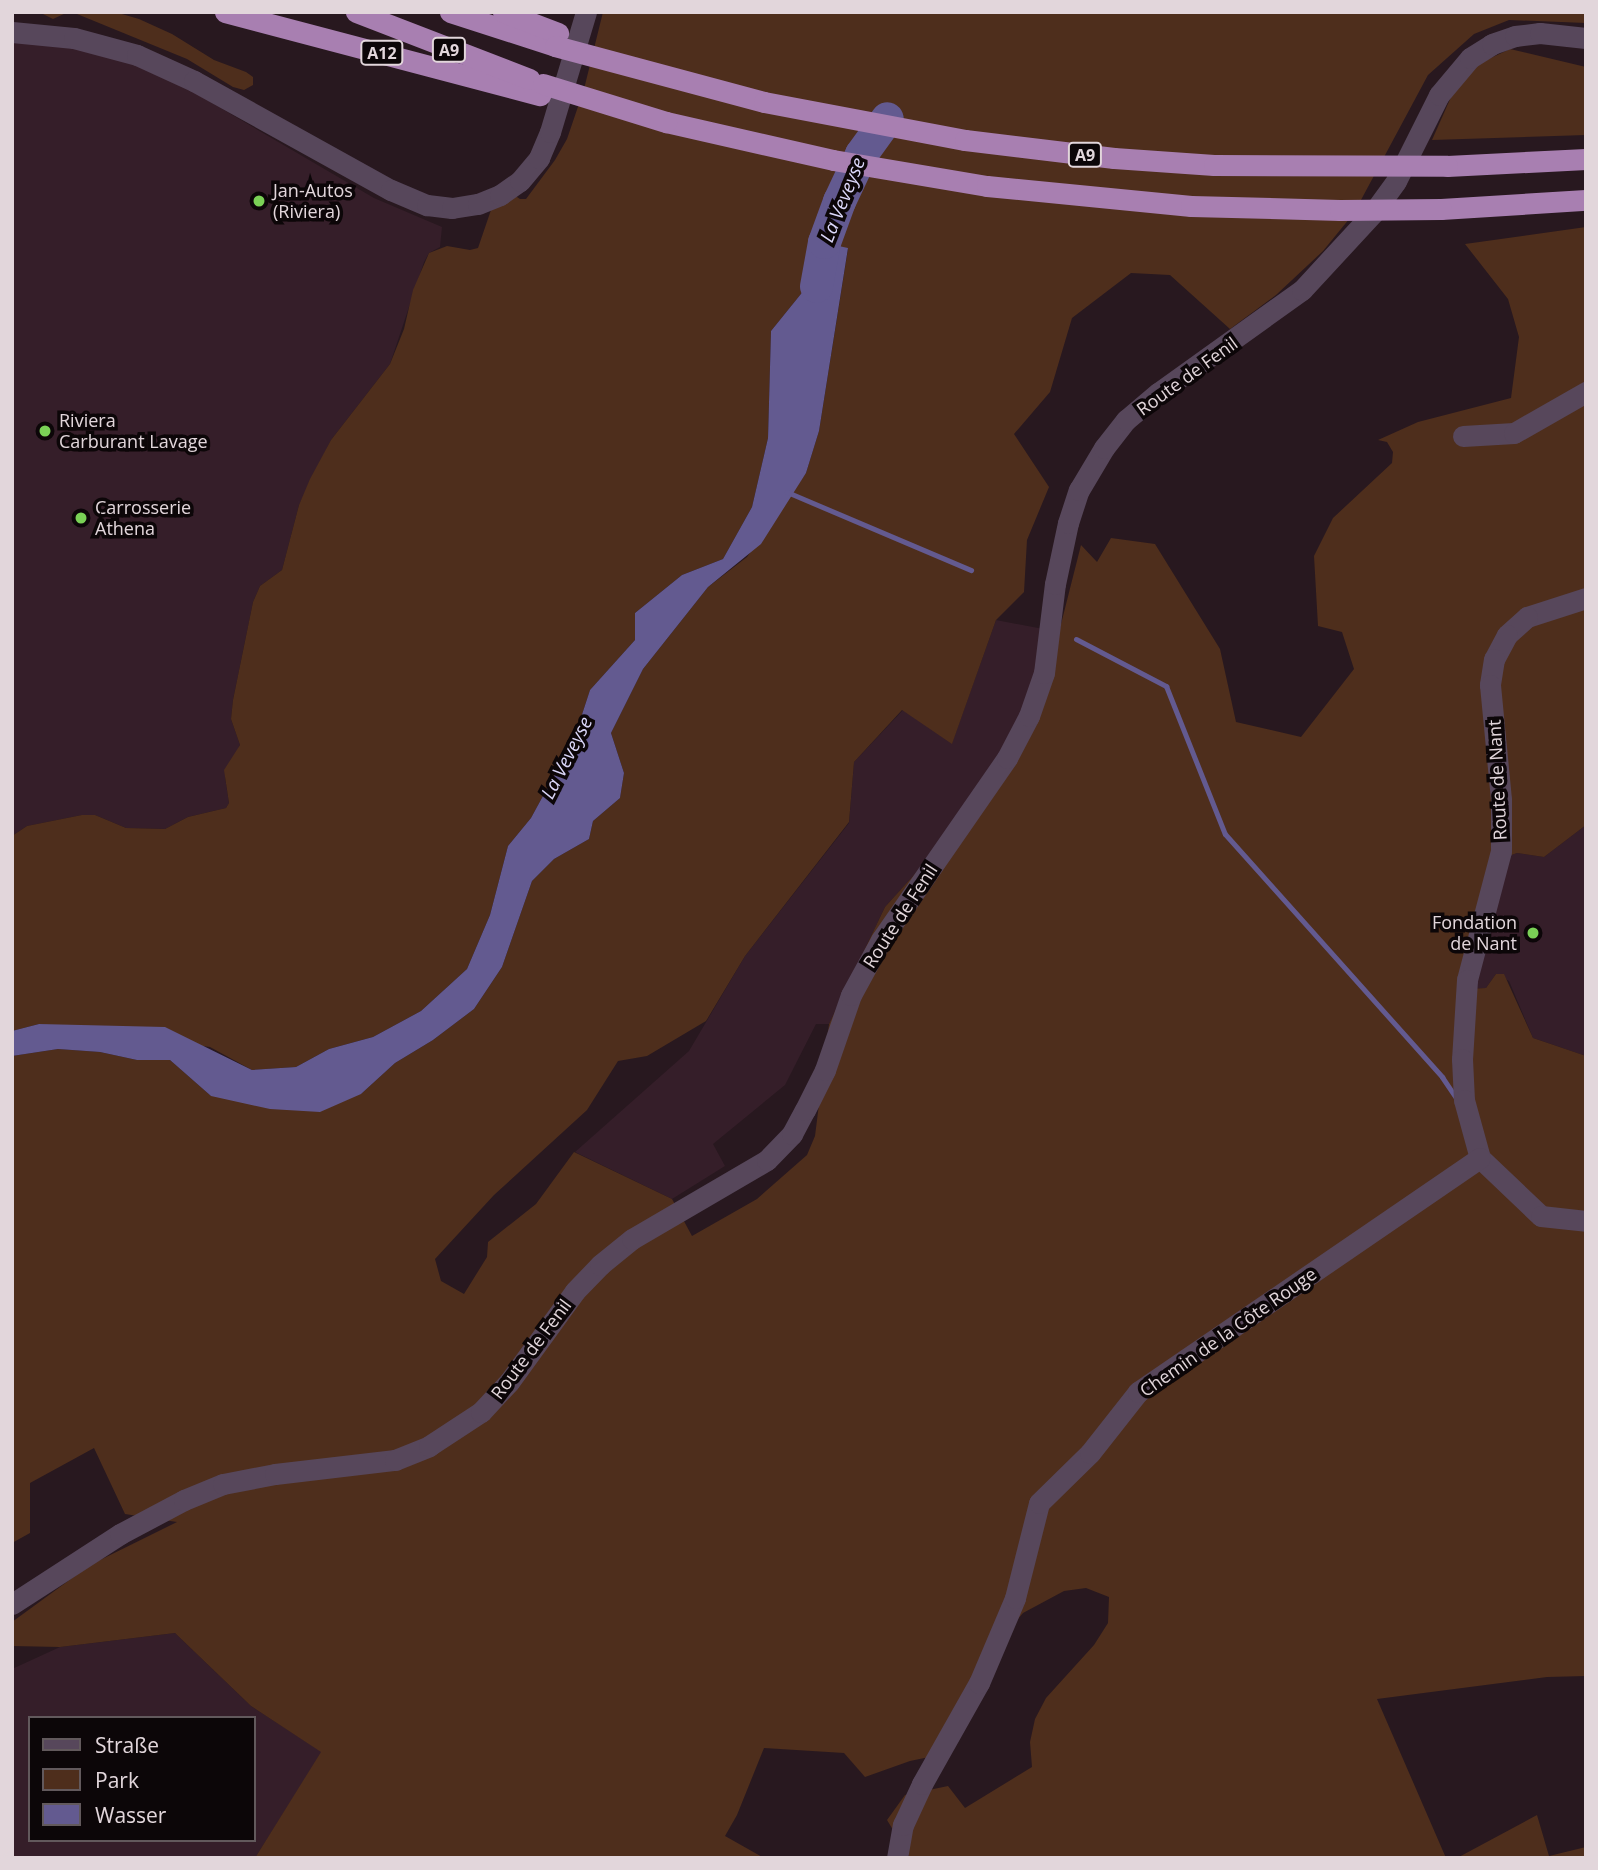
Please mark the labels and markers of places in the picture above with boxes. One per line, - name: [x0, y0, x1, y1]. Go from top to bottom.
- place label: Jan-Autos (Riviera): [273, 180, 353, 222]
- marker: Jan-Autos (Riviera): [251, 193, 267, 209]
- place label: Riviera Carburant Lavage: [59, 410, 208, 452]
- marker: Riviera Carburant Lavage: [37, 423, 53, 439]
- place label: Carrosserie Athena: [95, 497, 191, 540]
- marker: Carrosserie Athena: [73, 510, 89, 526]
- place label: Fondation de Nant: [1432, 912, 1517, 954]
- marker: Fondation de Nant: [1523, 923, 1543, 943]

